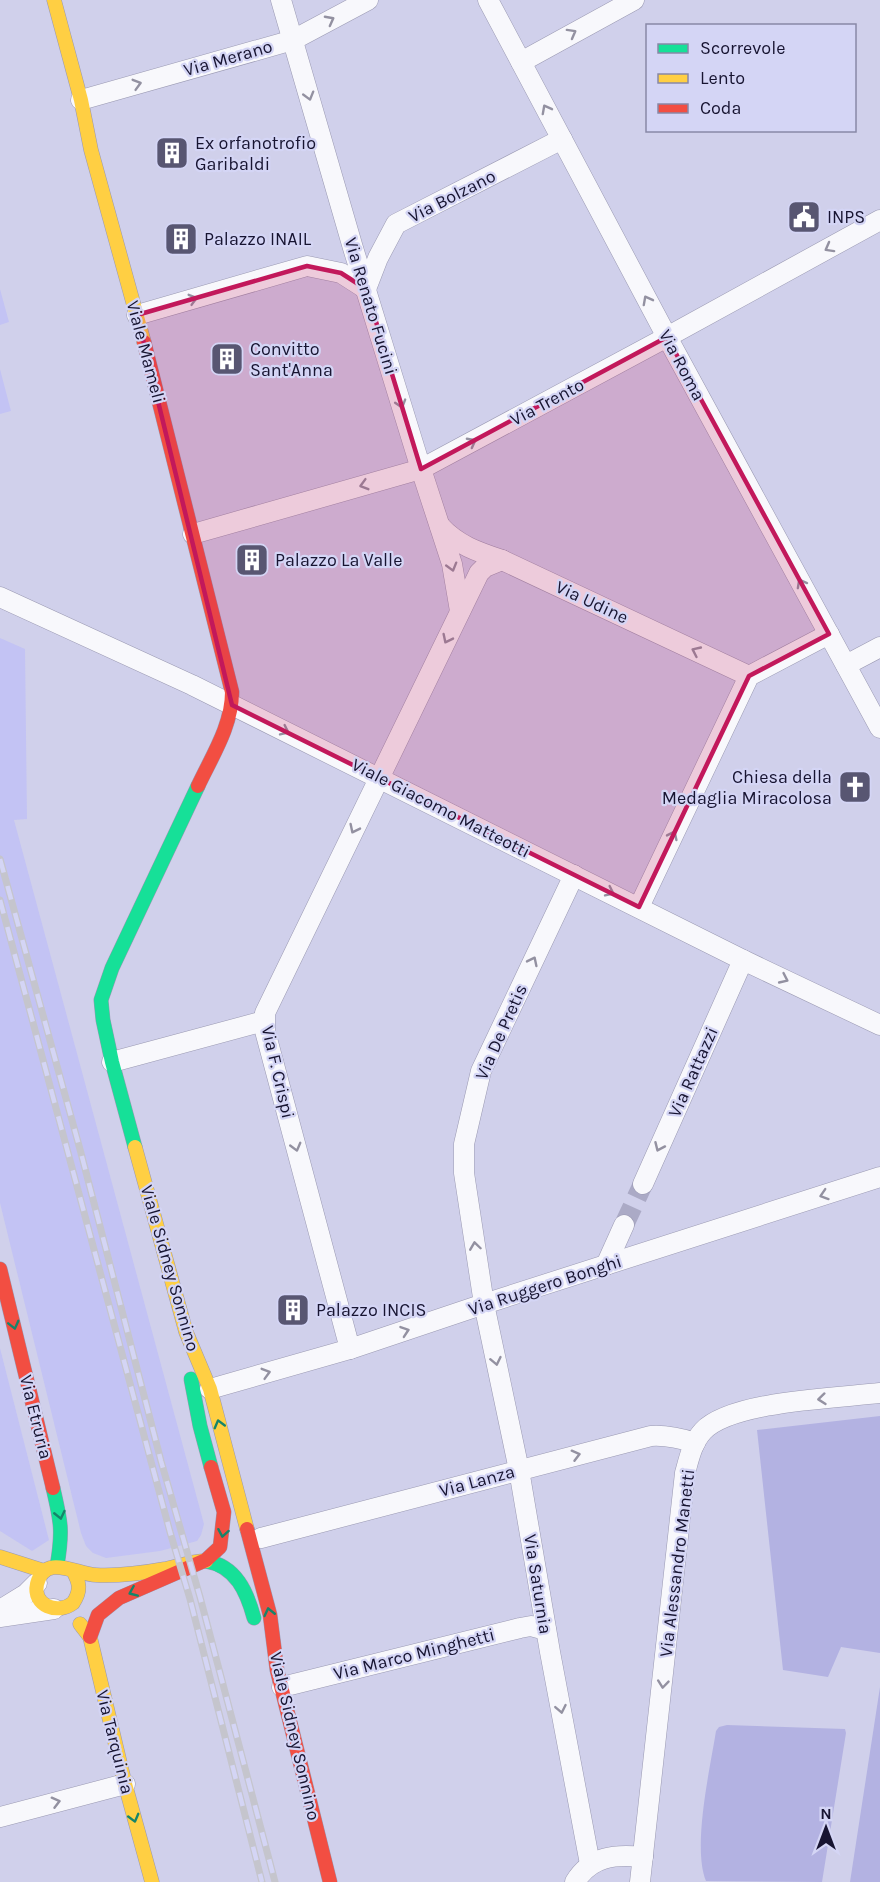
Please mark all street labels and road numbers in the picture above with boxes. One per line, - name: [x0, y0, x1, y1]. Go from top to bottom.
- street label: Via Merano: [181, 35, 275, 81]
- street label: Via Bolzano: [405, 165, 499, 227]
- street label: Via Renato Fucini: [340, 235, 402, 377]
- street label: Viale Mameli: [122, 298, 170, 406]
- street label: Via Roma: [654, 326, 710, 404]
- street label: Via Trento: [506, 373, 588, 431]
- street label: Via Udine: [552, 576, 632, 628]
- street label: Viale Giacomo Matteotti: [348, 753, 534, 863]
- street label: Via De Pretis: [470, 981, 532, 1083]
- street label: Via F. Crispi: [257, 1023, 299, 1121]
- street label: Via Rattazzi: [663, 1023, 723, 1121]
- street label: Viale Sidney Sonnino: [136, 1182, 204, 1354]
- street label: Via Ruggero Bonghi: [465, 1250, 625, 1320]
- street label: Via Etruria: [15, 1373, 57, 1461]
- street label: Via Lanza: [437, 1460, 517, 1502]
- street label: Via Alessandro Manetti: [655, 1468, 699, 1658]
- street label: Via Saturnia: [519, 1533, 557, 1635]
- street label: Via Marco Minghetti: [331, 1623, 497, 1685]
- street label: Viale Sidney Sonnino: [265, 1650, 325, 1822]
- street label: Via Tarquinia: [91, 1688, 139, 1796]

